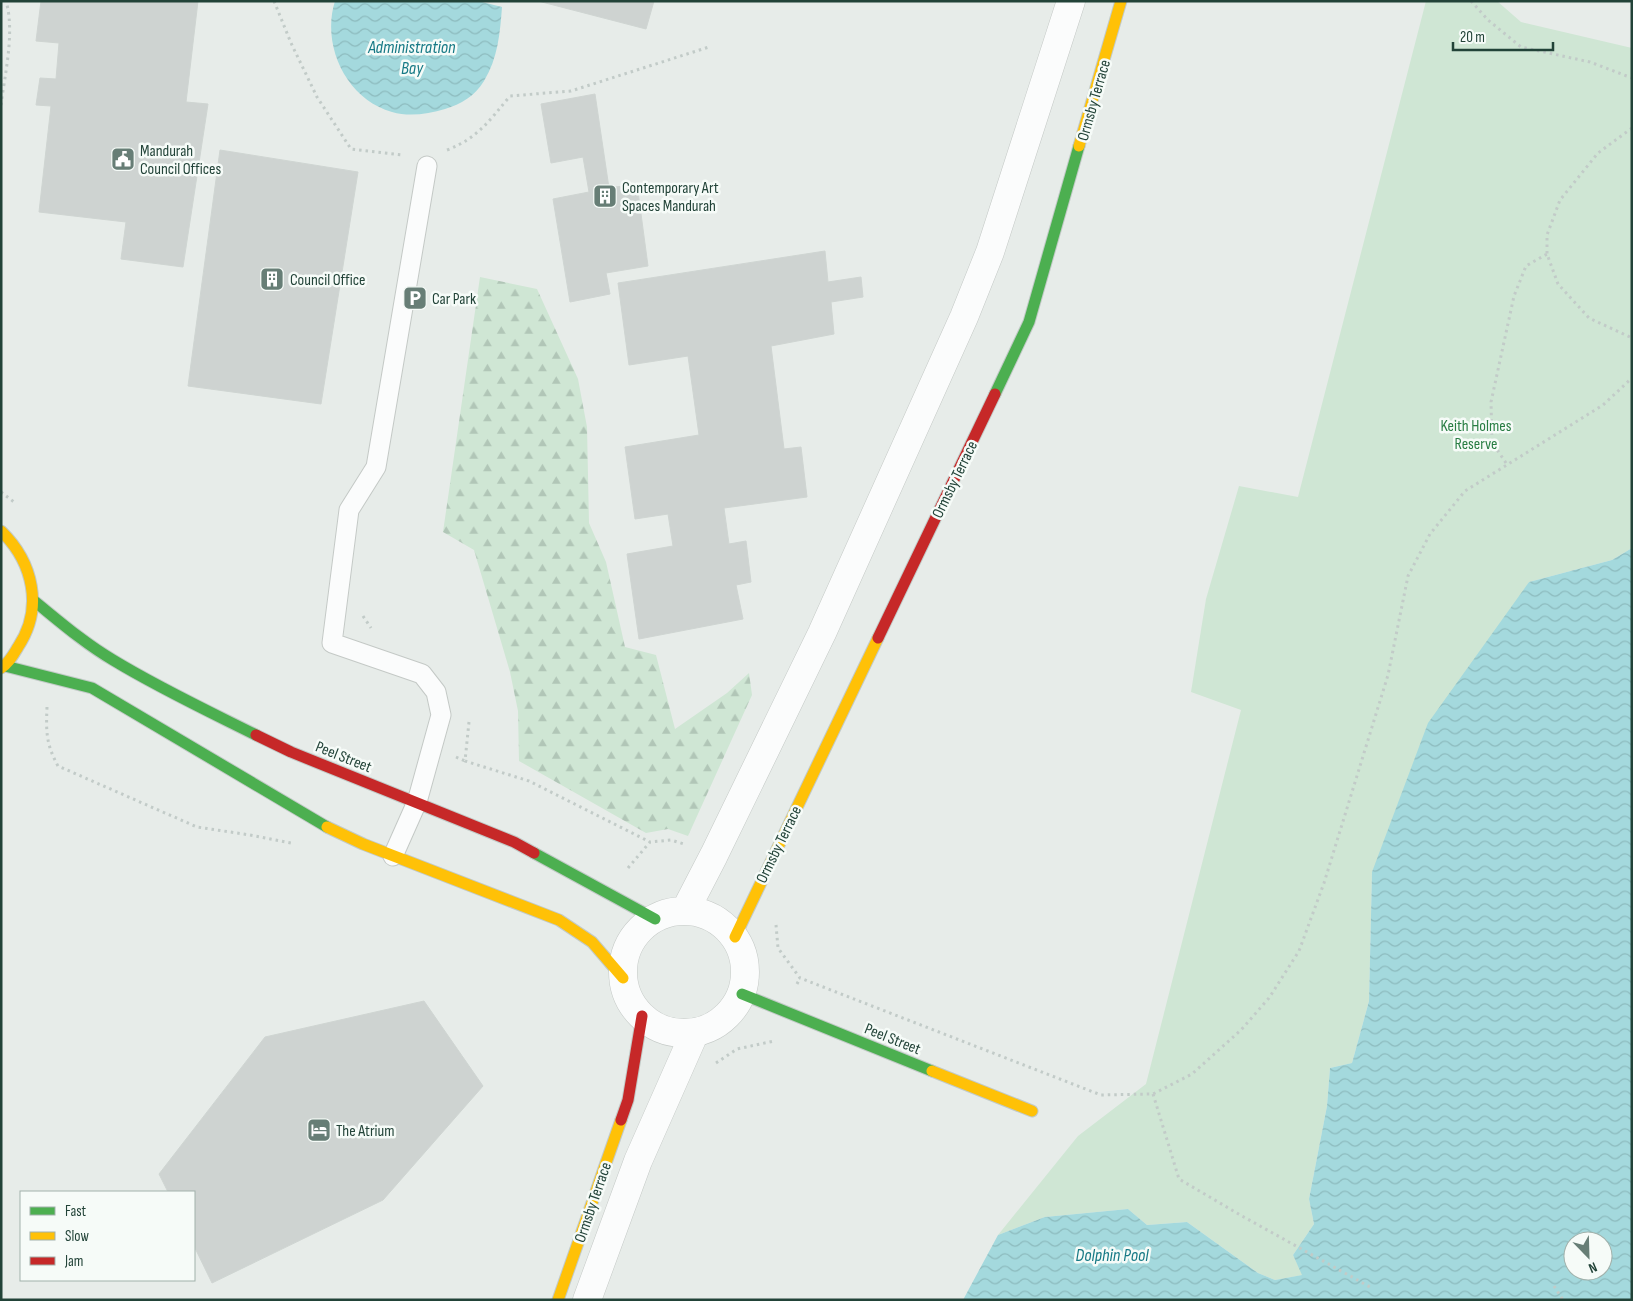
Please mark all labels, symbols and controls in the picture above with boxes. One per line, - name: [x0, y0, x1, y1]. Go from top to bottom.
- scale bar: [1453, 20, 1553, 52]
- text: 20 m: [1460, 28, 1485, 47]
- water label: Administration Bay: [367, 37, 456, 79]
- street label: Ormsby Terrace: [1074, 58, 1115, 143]
- place label: Mandurah Council Offices: [140, 142, 221, 179]
- public building icon: Mandurah Council Offices: [110, 146, 136, 172]
- place label: Contemporary Art Spaces Mandurah: [622, 179, 719, 216]
- building icon: Contemporary Art Spaces Mandurah: [592, 183, 618, 209]
- building icon: Council Office: [259, 266, 285, 292]
- place label: Council Office: [290, 271, 366, 290]
- parking icon: Car Park: [402, 285, 428, 311]
- place label: Car Park: [432, 290, 476, 309]
- park label: Keith Holmes Reserve: [1441, 417, 1512, 454]
- street label: Ormsby Terrace: [929, 438, 982, 521]
- street label: Peel Street: [313, 738, 374, 777]
- street label: Ormsby Terrace: [753, 803, 806, 886]
- street label: Peel Street: [862, 1020, 923, 1059]
- hotel icon: The Atrium: [306, 1117, 332, 1143]
- place label: The Atrium: [336, 1122, 394, 1141]
- street label: Ormsby Terrace: [571, 1160, 616, 1245]
- legend: [20, 1191, 195, 1281]
- text: Fast: [65, 1202, 87, 1221]
- text: Slow: [65, 1227, 89, 1246]
- north arrow: [1563, 1231, 1613, 1281]
- water label: Dolphin Pool: [1075, 1245, 1149, 1266]
- text: Jam: [64, 1252, 83, 1271]
- text: N: [1586, 1258, 1600, 1277]

